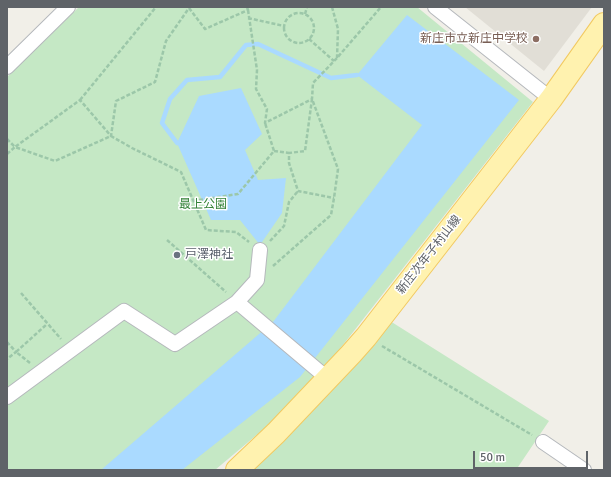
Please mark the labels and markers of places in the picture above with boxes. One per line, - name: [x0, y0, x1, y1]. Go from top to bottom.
- place label: 新庄市立新庄中学校: [420, 32, 528, 46]
- marker: 新庄市立新庄中学校: [531, 34, 541, 44]
- place label: 戸澤神社: [185, 248, 233, 262]
- marker: 戸澤神社: [172, 250, 182, 260]

